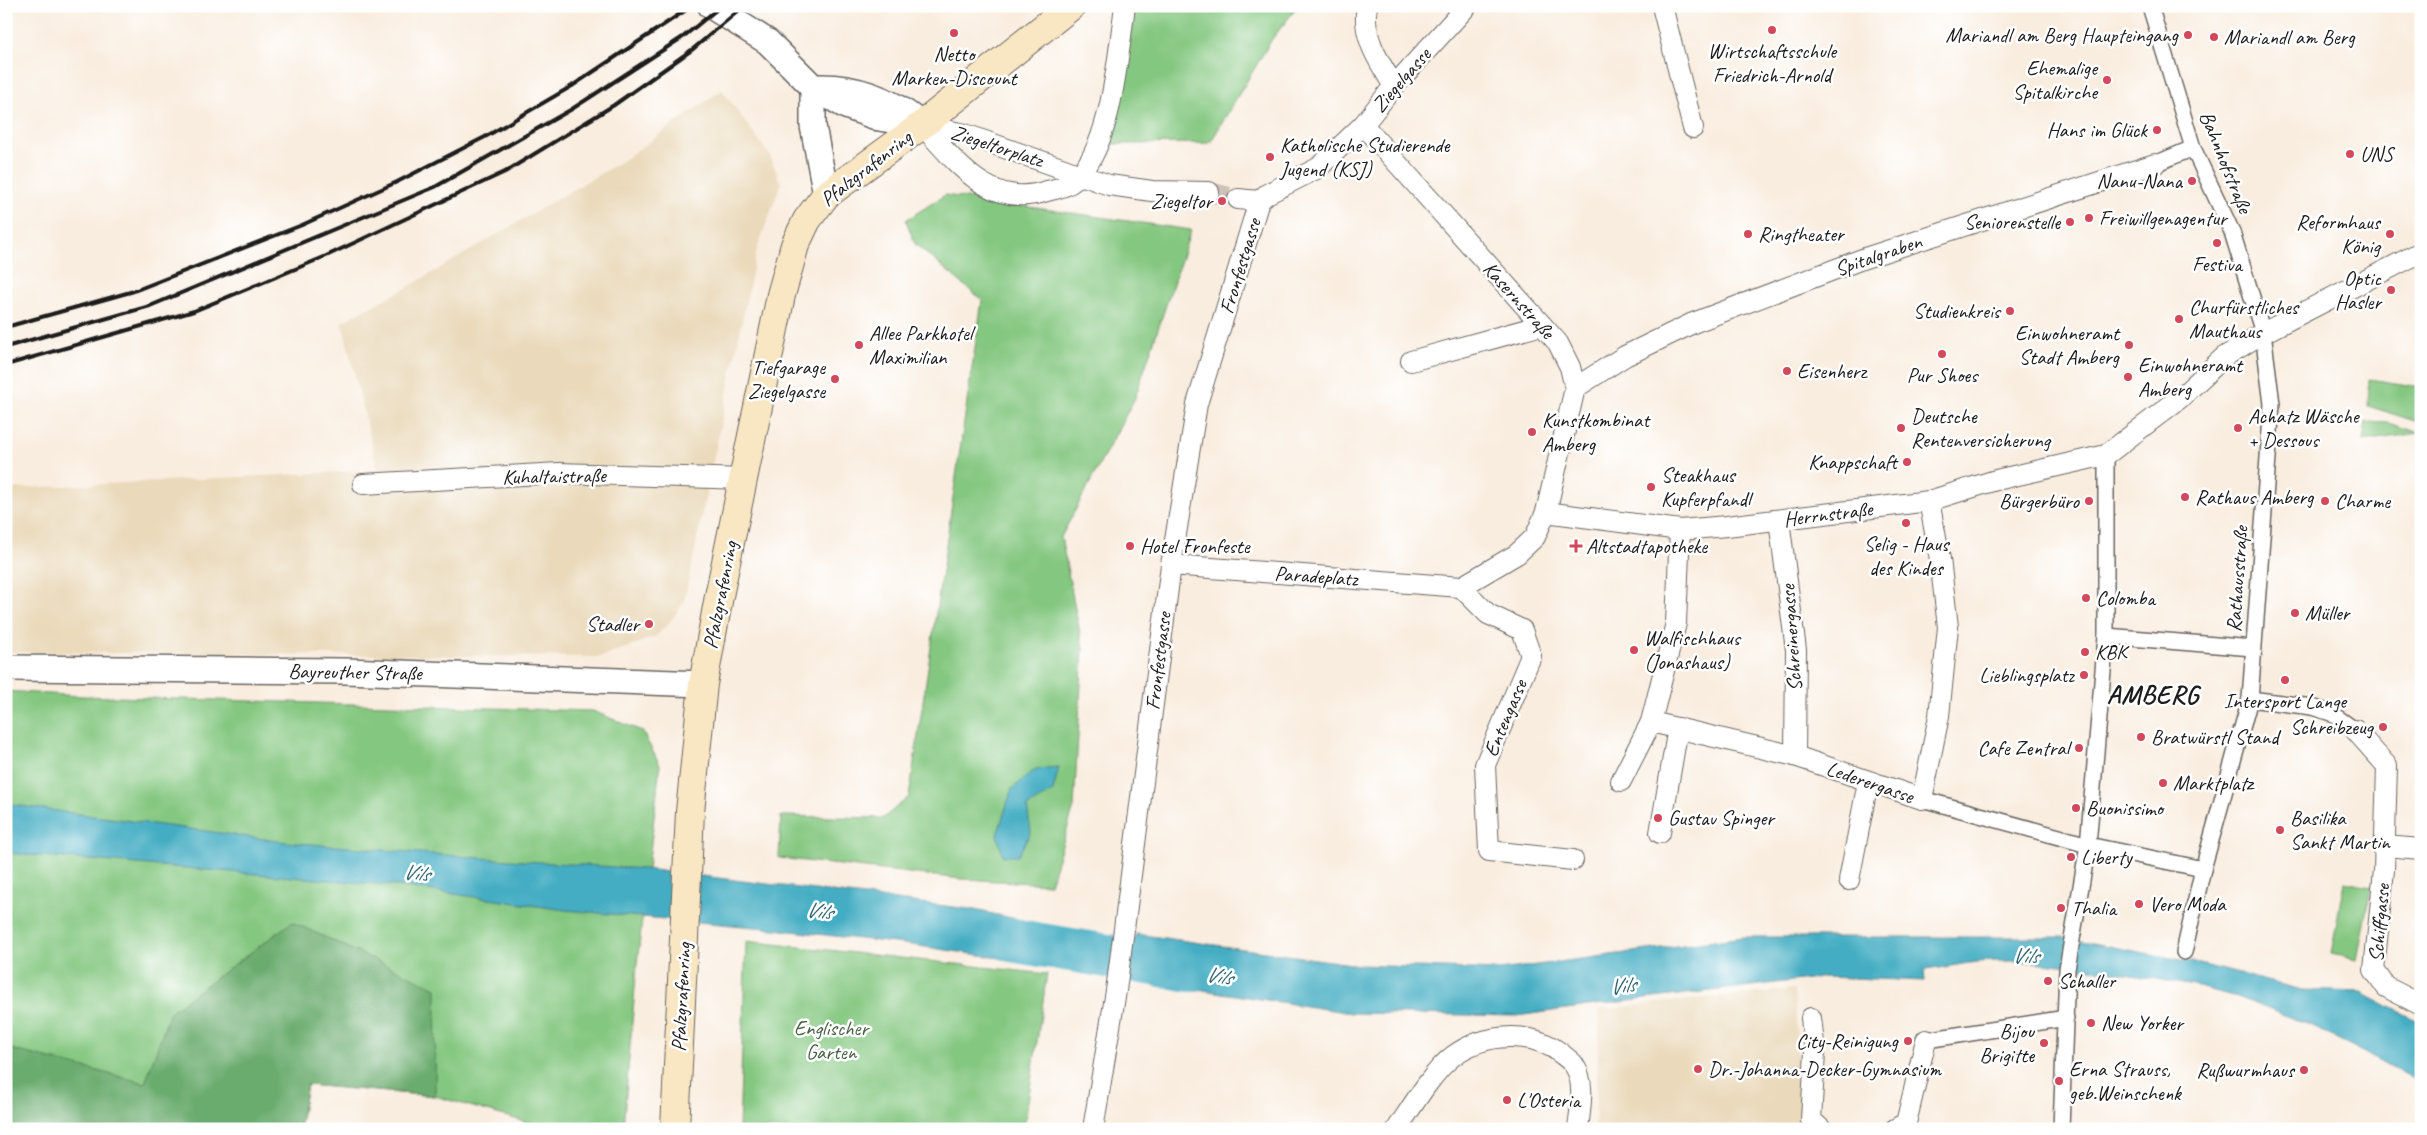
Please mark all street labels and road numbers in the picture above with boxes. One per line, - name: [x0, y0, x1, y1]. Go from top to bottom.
- street label: Ziegelgasse: [1366, 41, 1437, 118]
- street label: Bahnhofstraße: [2194, 107, 2259, 219]
- street label: Ziegeltorplatz: [948, 119, 1048, 174]
- street label: Pfalzgrafenring: [815, 123, 918, 212]
- street label: Fronfestgasse: [1213, 213, 1267, 317]
- street label: Spitalgraben: [1831, 228, 1925, 282]
- street label: Kasernstraße: [1477, 256, 1562, 346]
- street label: Kuhaltaistraße: [502, 462, 608, 490]
- street label: Herrnstraße: [1782, 495, 1876, 532]
- street label: Rathausstraße: [2220, 523, 2254, 633]
- street label: Pfalzgrafenring: [697, 537, 743, 651]
- street label: Paradeplatz: [1274, 560, 1360, 592]
- street label: Schreinergasse: [1774, 583, 1808, 692]
- street label: Fronfestgasse: [1139, 609, 1177, 711]
- street label: Bayreuther Straße: [288, 658, 424, 686]
- street label: Entengasse: [1477, 675, 1533, 760]
- street label: Lederergasse: [1823, 755, 1918, 809]
- street label: Schiffgasse: [2363, 882, 2395, 963]
- street label: Pfalzgrafenring: [665, 940, 697, 1052]

